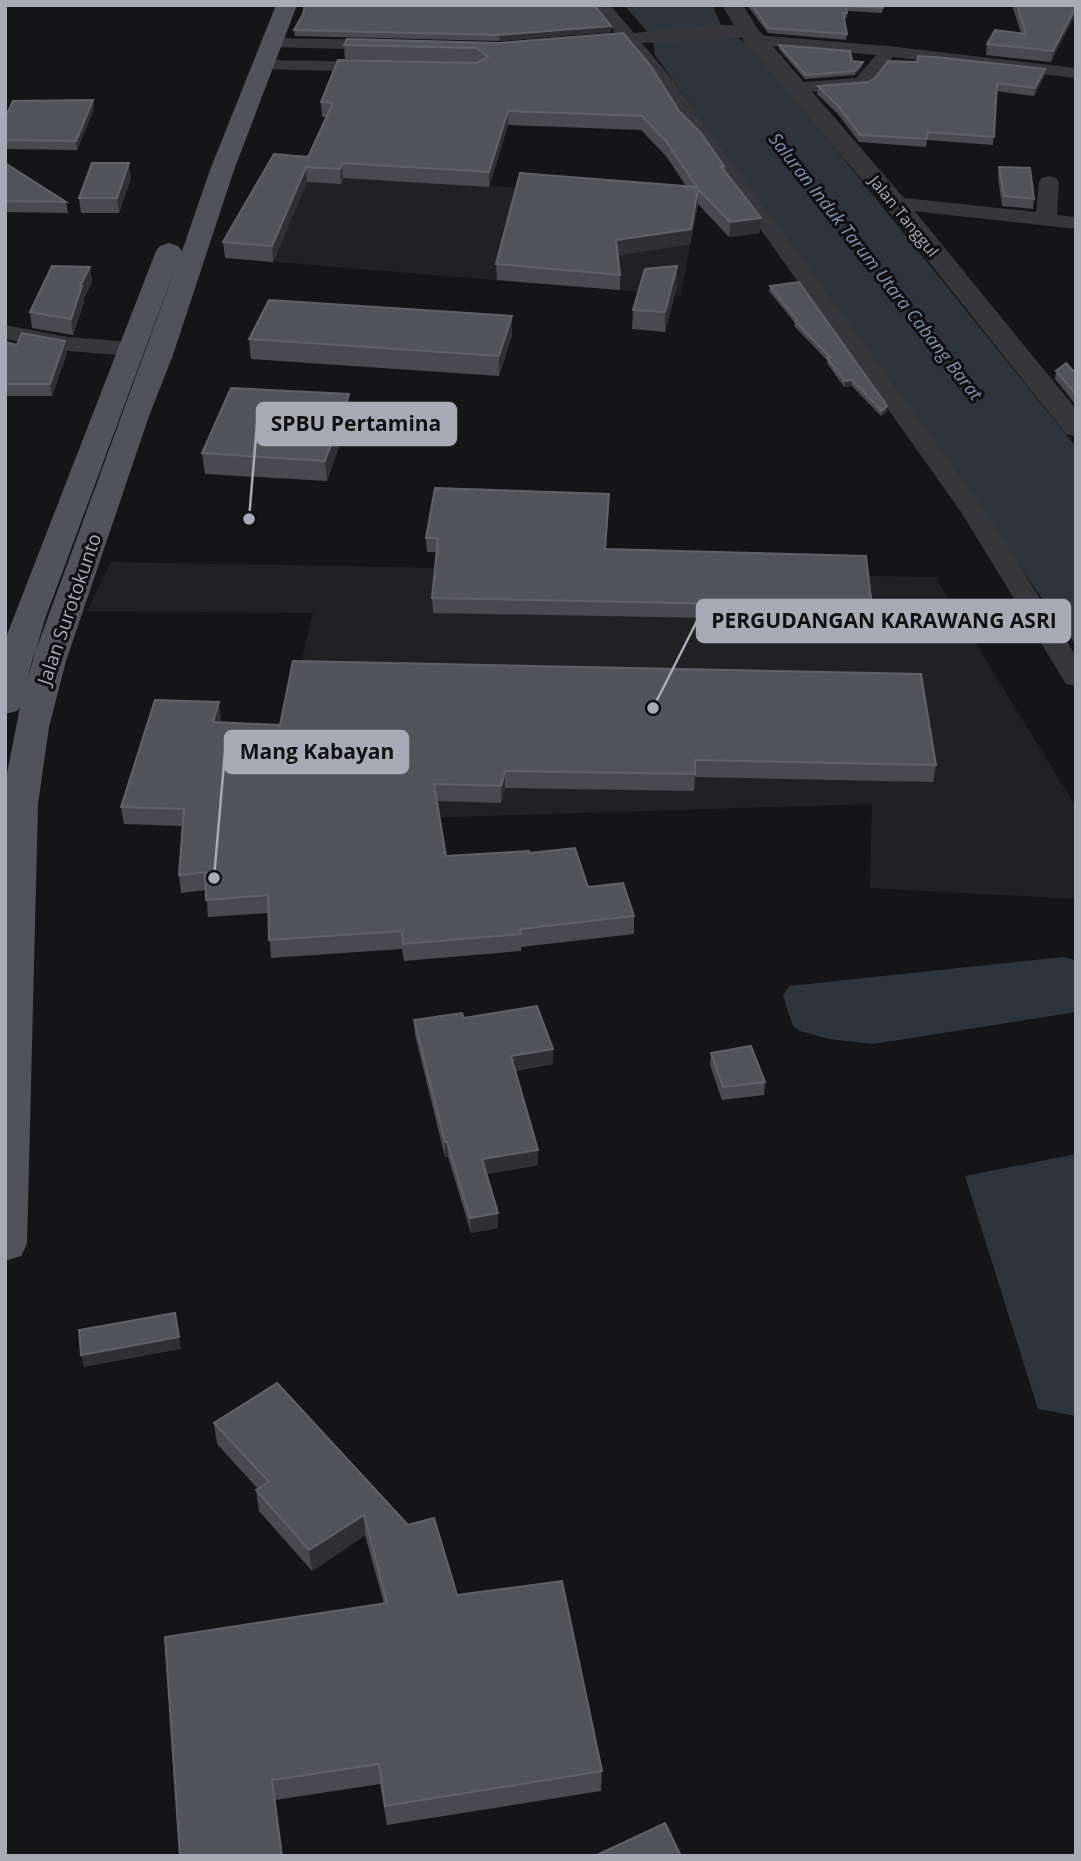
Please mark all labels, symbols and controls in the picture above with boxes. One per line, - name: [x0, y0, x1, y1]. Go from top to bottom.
- water label: Saluran Induk Tarum Utara Cabang Barat: [764, 127, 989, 406]
- street label: Jalan Tanggul: [863, 169, 944, 261]
- callout: SPBU Pertamina: [257, 403, 456, 445]
- text: SPBU Pertamina: [271, 409, 441, 437]
- street label: Jalan Surotokunto: [30, 530, 107, 690]
- callout: PERGUDANGAN KARAWANG ASRI: [697, 600, 1070, 642]
- text: PERGUDANGAN KARAWANG ASRI: [711, 606, 1057, 634]
- callout: Mang Kabayan: [225, 731, 408, 773]
- text: Mang Kabayan: [240, 737, 394, 765]

